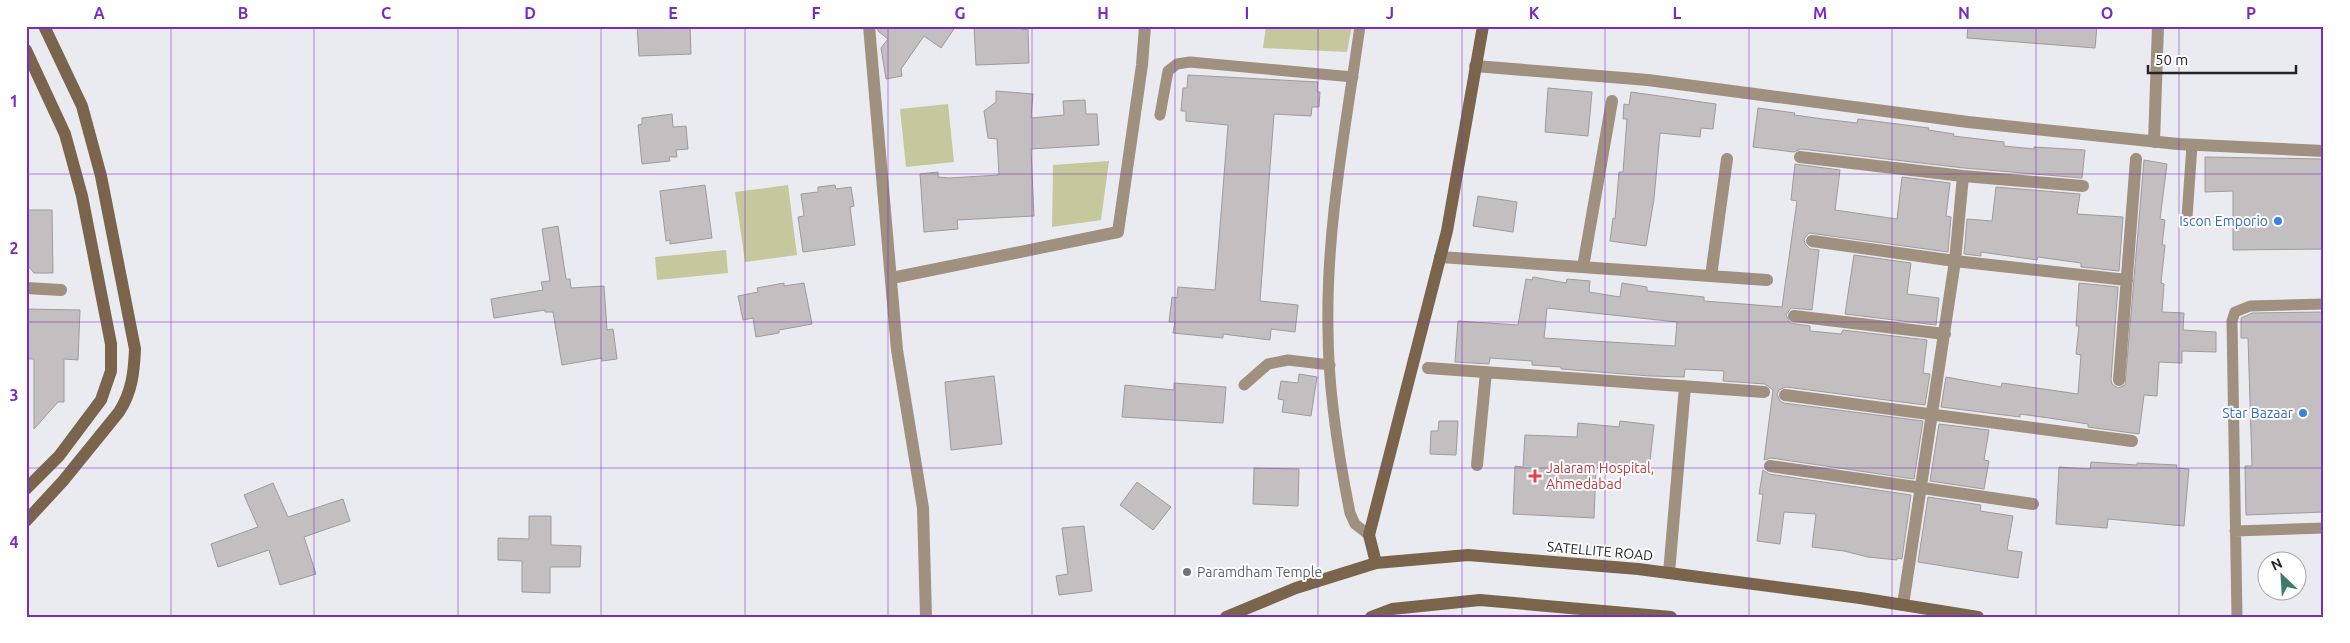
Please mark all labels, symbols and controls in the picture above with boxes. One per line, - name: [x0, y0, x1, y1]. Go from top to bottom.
- text: A: [93, 4, 105, 22]
- text: B: [238, 4, 248, 22]
- text: C: [381, 4, 391, 22]
- text: D: [524, 4, 536, 22]
- text: E: [668, 4, 678, 22]
- text: F: [812, 4, 821, 22]
- text: G: [954, 4, 966, 22]
- text: H: [1097, 4, 1109, 22]
- text: I: [1245, 4, 1249, 22]
- text: J: [1386, 4, 1394, 22]
- text: K: [1529, 4, 1540, 22]
- text: L: [1673, 4, 1682, 22]
- text: M: [1813, 4, 1827, 22]
- text: N: [1958, 4, 1970, 22]
- text: O: [2101, 4, 2113, 22]
- text: P: [2246, 4, 2256, 22]
- scale bar: [2148, 42, 2295, 74]
- text: 50 m: [2155, 51, 2188, 68]
- text: 1: [9, 92, 19, 110]
- place label: Iscon Emporio: [2179, 213, 2268, 229]
- marker: Iscon Emporio: [2272, 215, 2284, 227]
- text: 2: [9, 239, 19, 257]
- text: 3: [9, 386, 19, 404]
- place label: Star Bazaar: [2222, 405, 2294, 421]
- marker: Star Bazaar: [2297, 407, 2309, 419]
- place label: Jalaram Hospital, Ahmedabad: [1546, 460, 1654, 492]
- marker: Jalaram Hospital, Ahmedabad: [1528, 469, 1542, 483]
- text: 4: [9, 533, 19, 551]
- street label: SATELLITE ROAD: [1546, 538, 1654, 564]
- north arrow: [2258, 550, 2308, 600]
- text: N: [2268, 555, 2285, 574]
- place label: Paramdham Temple: [1197, 564, 1322, 580]
- marker: Paramdham Temple: [1181, 566, 1193, 578]

